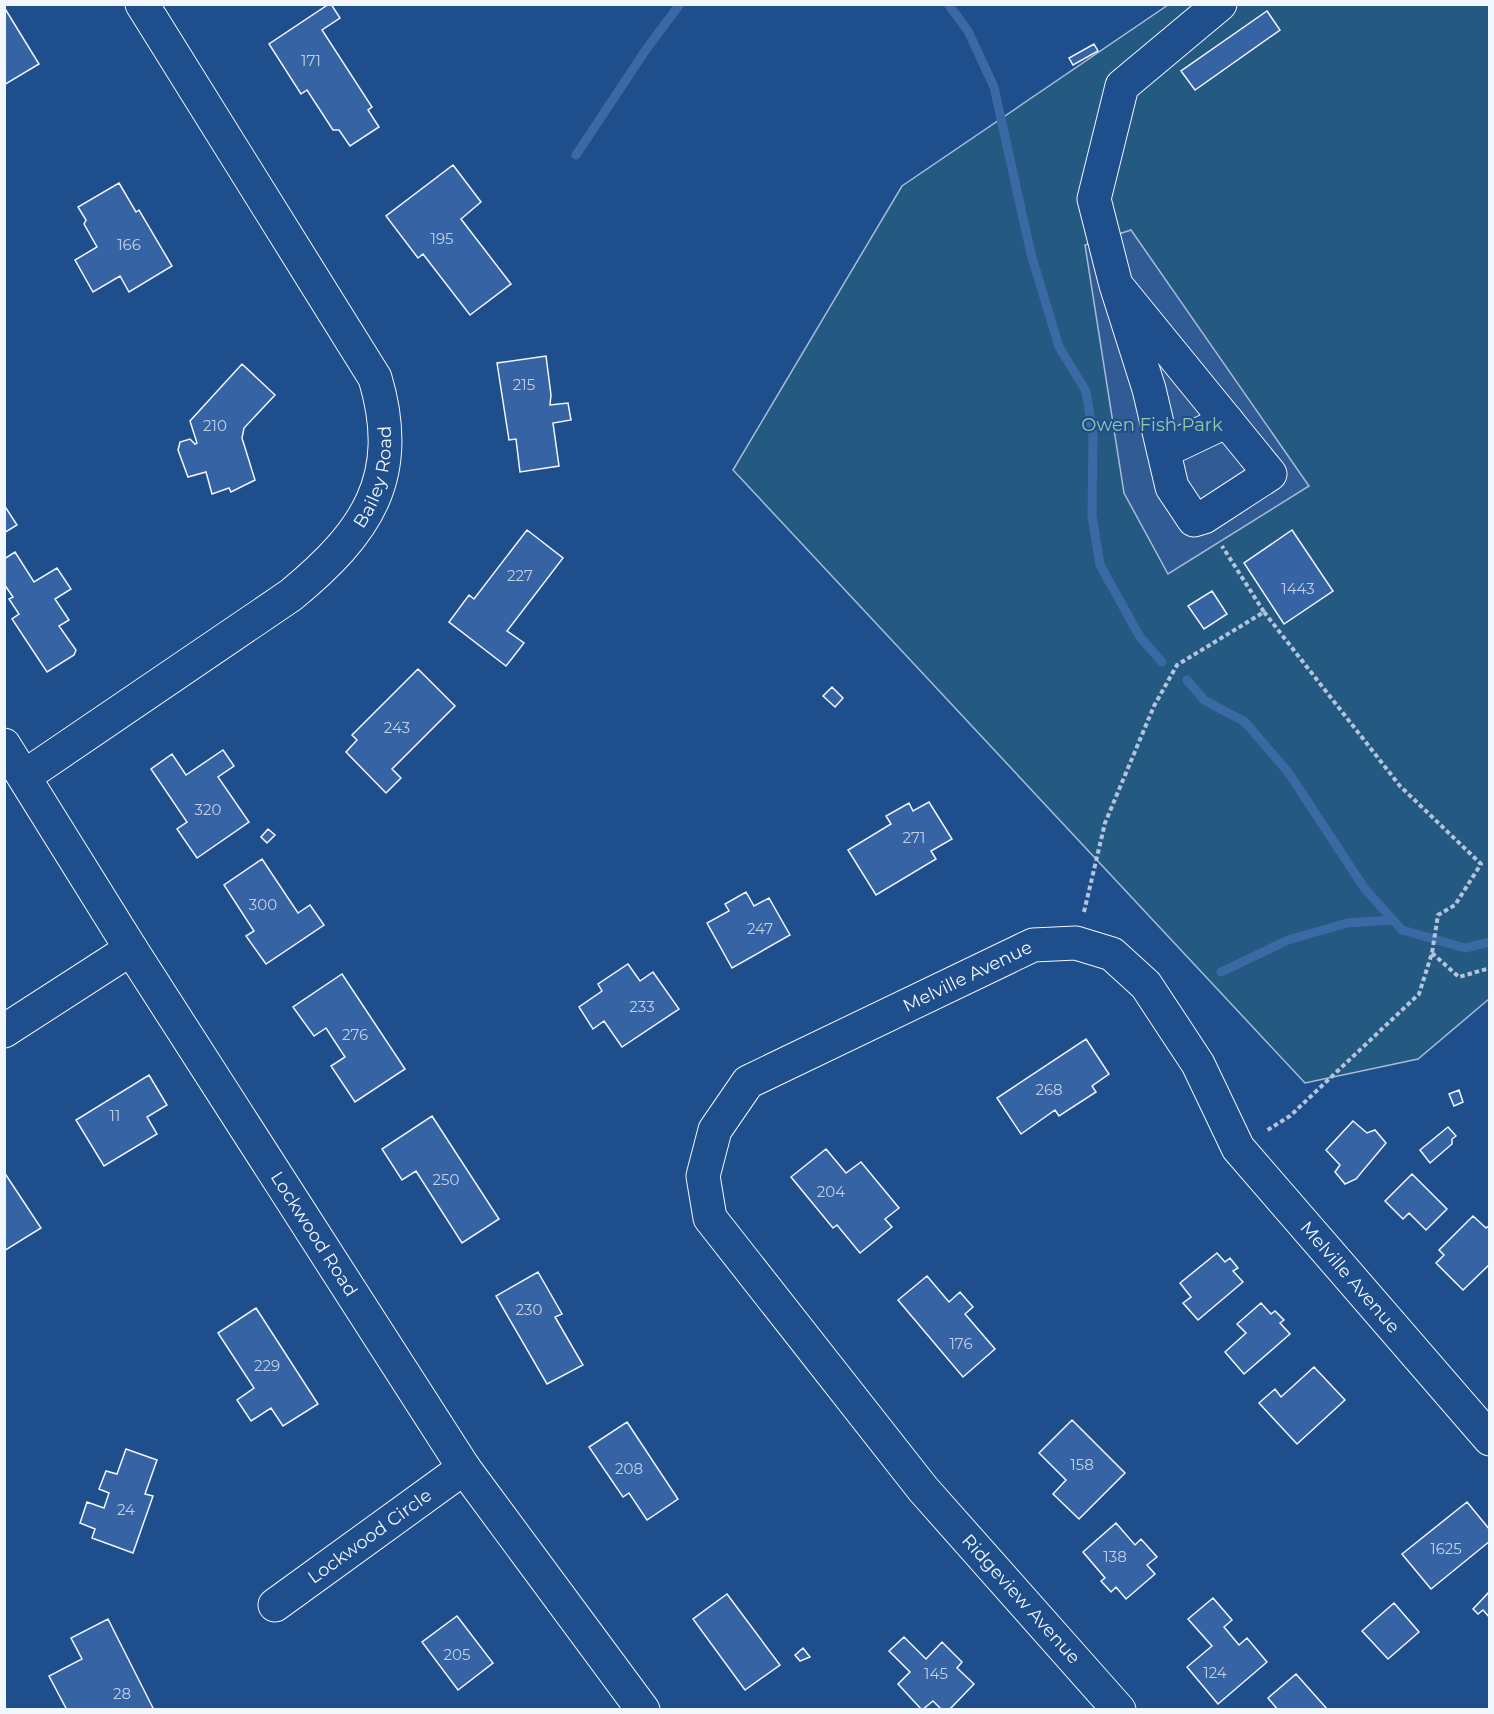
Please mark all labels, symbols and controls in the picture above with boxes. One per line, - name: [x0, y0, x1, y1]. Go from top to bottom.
- house number: 171: [301, 51, 321, 70]
- house number: 195: [430, 229, 454, 248]
- house number: 166: [117, 235, 141, 254]
- house number: 215: [513, 375, 535, 394]
- park label: Owen Fish Park: [1081, 414, 1223, 436]
- house number: 210: [203, 416, 227, 435]
- street label: Bailey Road: [349, 425, 396, 532]
- house number: 227: [507, 566, 533, 585]
- house number: 1443: [1281, 579, 1315, 598]
- house number: 243: [384, 718, 410, 737]
- house number: 320: [195, 800, 221, 819]
- house number: 271: [903, 828, 925, 847]
- house number: 300: [249, 895, 277, 914]
- house number: 247: [747, 919, 773, 938]
- street label: Melville Avenue: [899, 936, 1036, 1017]
- house number: 233: [629, 997, 655, 1016]
- house number: 276: [342, 1025, 368, 1044]
- house number: 268: [1035, 1080, 1063, 1099]
- house number: 11: [110, 1106, 120, 1125]
- street label: Lockwood Road: [266, 1167, 362, 1301]
- house number: 250: [433, 1170, 460, 1189]
- house number: 204: [817, 1182, 845, 1201]
- street label: Melville Avenue: [1296, 1217, 1404, 1338]
- house number: 230: [516, 1300, 543, 1319]
- house number: 176: [949, 1334, 973, 1353]
- house number: 229: [254, 1356, 280, 1375]
- house number: 158: [1070, 1455, 1094, 1474]
- house number: 208: [615, 1459, 643, 1478]
- street label: Lockwood Circle: [304, 1484, 436, 1589]
- house number: 24: [117, 1500, 135, 1519]
- street label: Ridgeview Avenue: [957, 1530, 1085, 1668]
- house number: 1625: [1430, 1539, 1462, 1558]
- house number: 138: [1103, 1547, 1127, 1566]
- house number: 205: [444, 1645, 470, 1664]
- house number: 124: [1203, 1663, 1227, 1682]
- house number: 145: [924, 1664, 948, 1683]
- house number: 28: [113, 1684, 131, 1703]

